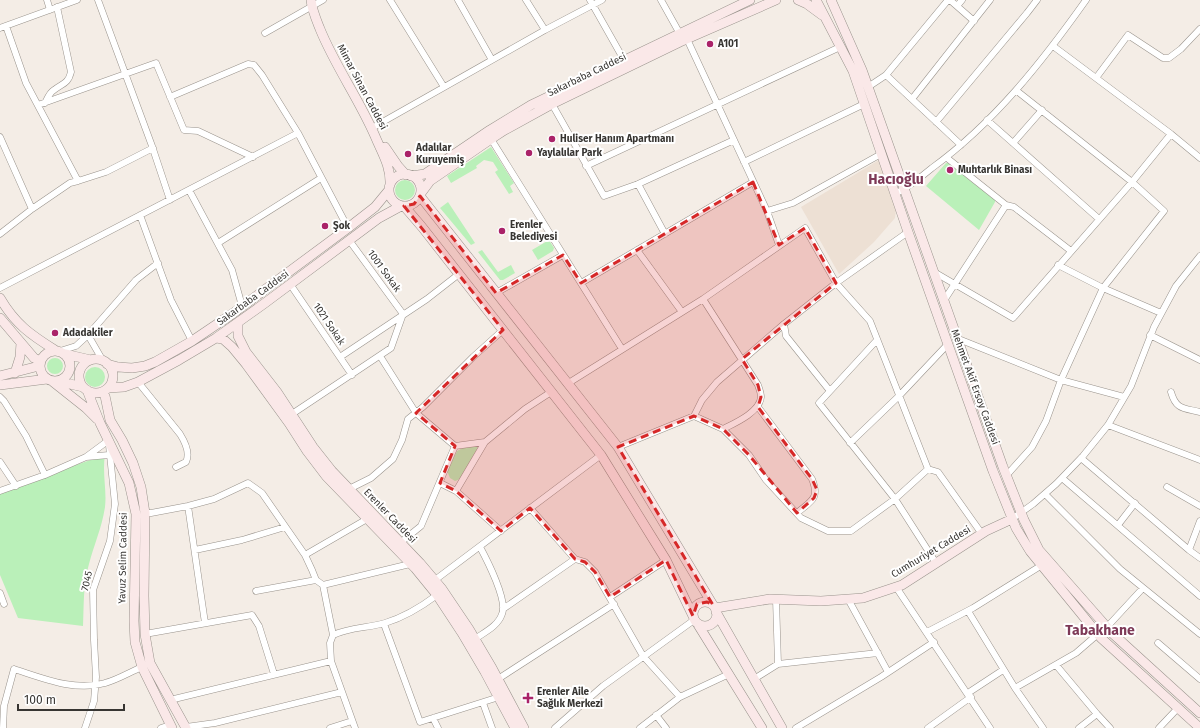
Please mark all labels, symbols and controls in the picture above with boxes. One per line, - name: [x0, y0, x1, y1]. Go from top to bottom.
- place label: A101: [717, 38, 738, 50]
- marker: A101: [705, 39, 715, 49]
- street label: Mimar Sinan Caddesi: [334, 42, 390, 132]
- street label: Sakarbaba Caddesi: [546, 51, 629, 99]
- place label: Huliser Hanım Apartmanı: [560, 133, 674, 145]
- marker: Huliser Hanım Apartmanı: [547, 134, 557, 144]
- place label: Adalılar Kuruyemiş: [415, 142, 465, 166]
- place label: Yaylalılar Park: [536, 147, 602, 159]
- marker: Yaylalılar Park: [524, 148, 534, 158]
- marker: Adalılar Kuruyemiş: [403, 149, 413, 159]
- place label: Muhtarlık Binası: [958, 164, 1032, 176]
- marker: Muhtarlık Binası: [945, 165, 955, 175]
- district label: Hacıoğlu: [868, 171, 924, 188]
- place label: Erenler Belediyesi: [510, 219, 557, 243]
- place label: Şok: [333, 220, 351, 232]
- marker: Şok: [320, 221, 330, 231]
- marker: Erenler Belediyesi: [497, 226, 507, 236]
- street label: 1001 Sokak: [365, 248, 404, 295]
- street label: Sakarbaba Caddesi: [215, 268, 292, 328]
- street label: 1021 Sokak: [311, 301, 348, 348]
- place label: Adadakiler: [62, 327, 114, 339]
- marker: Adadakiler: [50, 328, 60, 338]
- street label: Mehmet Akif Ersoy Caddesi: [949, 328, 1002, 446]
- street label: Erenler Caddesi: [361, 486, 419, 546]
- street label: Yavuz Selim Caddesi: [116, 512, 130, 604]
- street label: Cumhuriyet Caddesi: [889, 523, 973, 580]
- street label: 7045: [79, 570, 95, 592]
- district label: Tabakhane: [1065, 622, 1135, 639]
- scale bar: [18, 686, 124, 712]
- place label: Erenler Aile Sağlık Merkezi: [537, 686, 603, 710]
- marker: Erenler Aile Sağlık Merkezi: [522, 692, 534, 704]
- text: 100 m: [24, 693, 56, 707]

